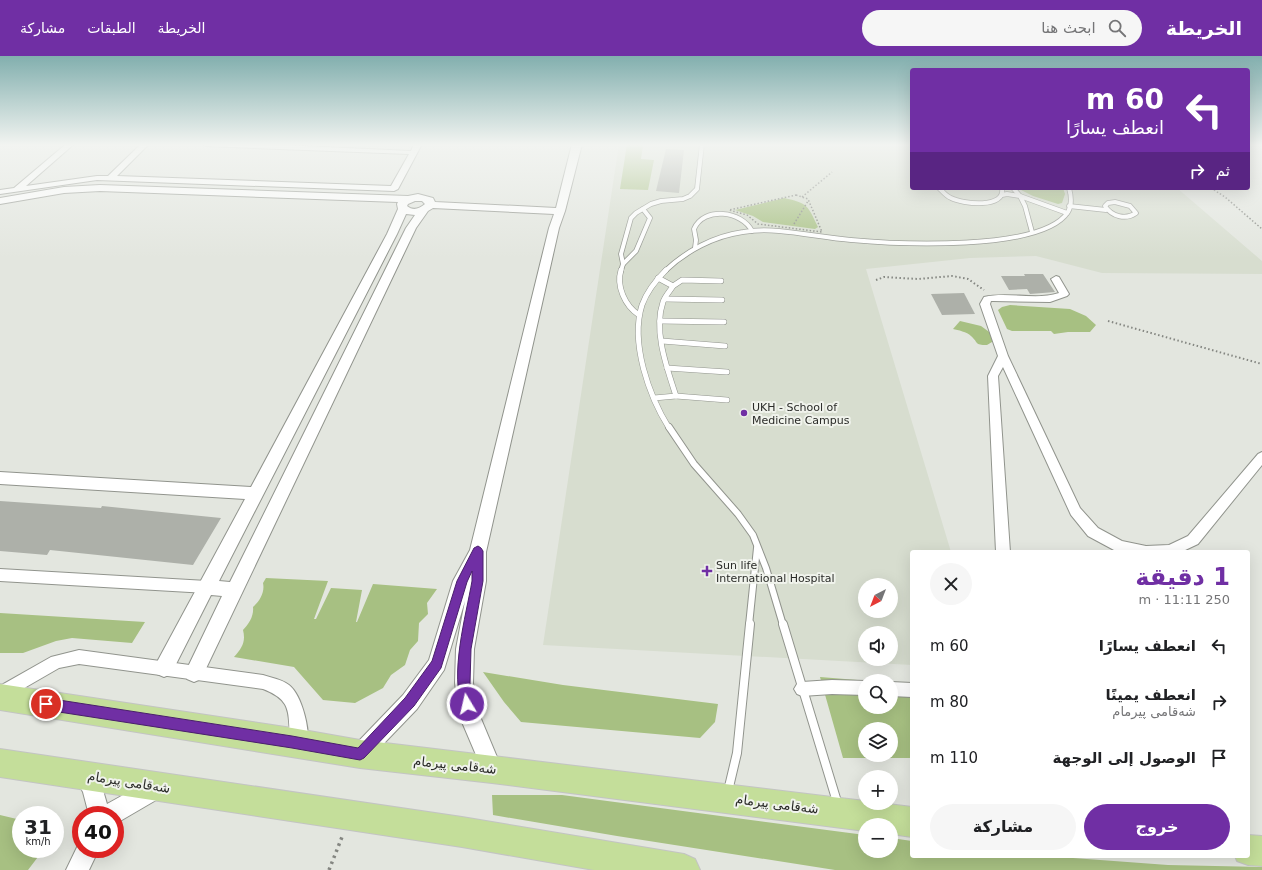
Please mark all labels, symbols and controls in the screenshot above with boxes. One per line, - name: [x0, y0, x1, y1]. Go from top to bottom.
- search box: [862, 10, 1142, 46]
- icon: search: [1106, 17, 1128, 39]
- text: الخريطة: [1166, 17, 1242, 39]
- text: ابحث هنا: [1041, 19, 1096, 37]
- text: مشاركة: [20, 20, 65, 36]
- text: الطبقات: [87, 20, 136, 36]
- text: الخريطة: [158, 20, 205, 36]
- text: 60 m: [1086, 83, 1164, 116]
- icon: left: [1178, 84, 1230, 136]
- text: انعطف يسارًا: [1066, 117, 1164, 138]
- icon: right: [1186, 160, 1208, 182]
- text: ثم: [1216, 162, 1230, 180]
- place label: UKH - School of Medicine Campus: [752, 401, 850, 427]
- marker: UKH - School of Medicine Campus: [739, 408, 749, 418]
- place label: Sun life International Hospital: [716, 559, 835, 585]
- button: close: [930, 563, 972, 605]
- text: 1 دقيقة: [1135, 563, 1230, 591]
- marker: Sun life International Hospital: [701, 565, 713, 577]
- north arrow: [858, 578, 898, 618]
- map controls: [858, 578, 898, 858]
- text: 250 m · 11:11: [1139, 592, 1230, 607]
- button: sound: [858, 626, 898, 666]
- icon: left: [1208, 635, 1230, 657]
- text: 60 m: [930, 637, 969, 655]
- text: انعطف يسارًا: [1099, 637, 1196, 655]
- button: search: [858, 674, 898, 714]
- position arrow: [446, 683, 488, 725]
- text: انعطف يمينًا: [1105, 686, 1196, 704]
- pin: [29, 687, 63, 721]
- icon: right: [1208, 691, 1230, 713]
- icon: arrive: [35, 693, 57, 715]
- text: 80 m: [930, 693, 969, 711]
- text: شەقامی پیرمام: [1112, 704, 1196, 719]
- button: layers: [858, 722, 898, 762]
- icon: arrive: [1208, 747, 1230, 769]
- text: 110 m: [930, 749, 978, 767]
- text: الوصول إلى الوجهة: [1053, 749, 1196, 767]
- street label: شەقامی پیرمام: [413, 753, 497, 778]
- street label: شەقامی پیرمام: [86, 768, 171, 797]
- button: +: [858, 770, 898, 810]
- street label: شەقامی پیرمام: [734, 791, 819, 818]
- button: مشاركة: [930, 804, 1076, 850]
- button: خروج: [1084, 804, 1230, 850]
- speed limit sign: 40: [72, 806, 124, 858]
- text: 31: [24, 815, 52, 839]
- button: −: [858, 818, 898, 858]
- text: km/h: [25, 836, 51, 847]

